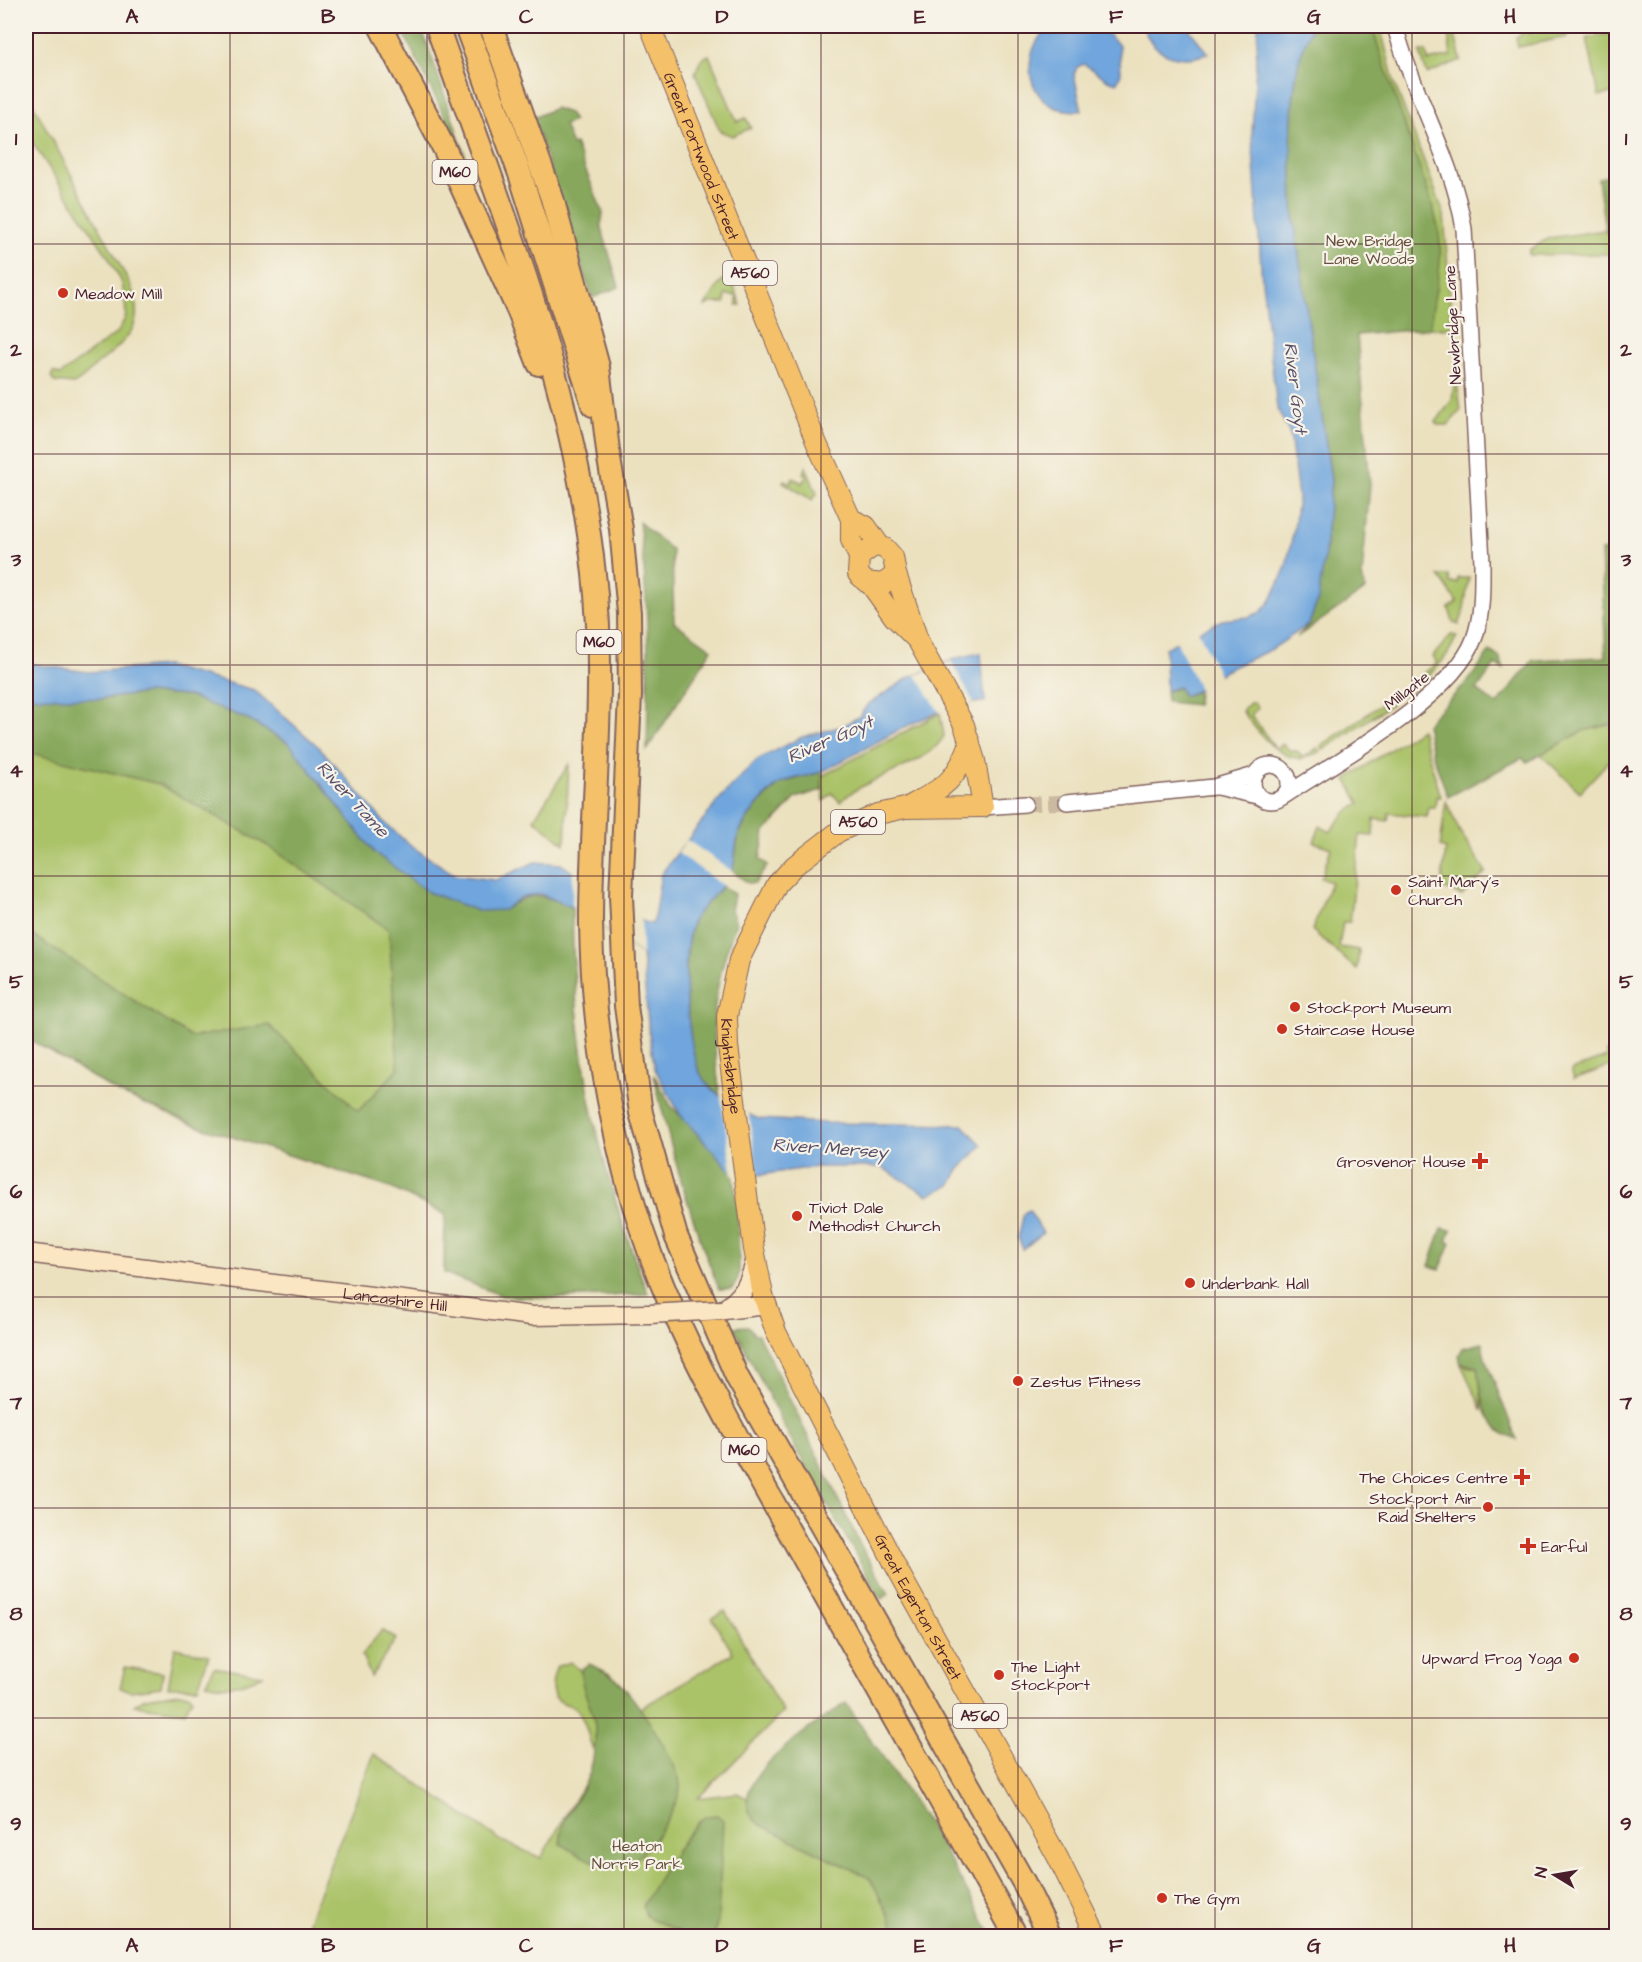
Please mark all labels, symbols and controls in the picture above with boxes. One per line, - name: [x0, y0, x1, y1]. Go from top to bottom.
- text: A: [126, 3, 139, 31]
- text: B: [321, 3, 336, 31]
- text: C: [519, 3, 534, 31]
- text: D: [716, 3, 729, 31]
- text: E: [914, 3, 926, 31]
- text: F: [1109, 3, 1124, 31]
- text: G: [1307, 3, 1321, 31]
- text: H: [1504, 3, 1516, 31]
- street label: Great Portwood Street: [658, 69, 745, 244]
- text: 1: [15, 125, 18, 153]
- text: 1: [1625, 125, 1628, 153]
- road number: M60: [432, 160, 478, 184]
- park label: New Bridge Lane Woods: [1323, 230, 1415, 270]
- road number: A560: [723, 261, 777, 285]
- street label: Newbridge Lane: [1439, 264, 1468, 385]
- place label: Meadow Mill: [75, 283, 162, 305]
- marker: Meadow Mill: [56, 286, 70, 300]
- text: 2: [9, 336, 22, 364]
- text: 2: [1619, 336, 1632, 364]
- water label: River Goyt: [1277, 341, 1314, 437]
- text: 3: [10, 546, 22, 574]
- text: 3: [1620, 546, 1632, 574]
- road number: M60: [576, 630, 622, 654]
- street label: Millgate: [1379, 666, 1435, 716]
- water label: River Goyt: [783, 709, 879, 770]
- water label: River Tame: [311, 756, 395, 844]
- text: 4: [9, 757, 23, 785]
- text: 4: [1619, 757, 1633, 785]
- road number: A560: [831, 810, 885, 834]
- place label: Saint Mary's Church: [1408, 871, 1499, 911]
- marker: Saint Mary's Church: [1389, 883, 1403, 897]
- text: 5: [9, 968, 24, 996]
- text: 5: [1619, 968, 1634, 996]
- place label: Stockport Museum: [1307, 997, 1451, 1019]
- marker: Stockport Museum: [1288, 1000, 1302, 1014]
- street label: Knightsbridge: [715, 1018, 747, 1116]
- place label: Staircase House: [1294, 1019, 1415, 1041]
- marker: Staircase House: [1275, 1022, 1289, 1036]
- water label: River Mersey: [772, 1132, 890, 1166]
- place label: Grosvenor House: [1336, 1151, 1466, 1173]
- marker: Grosvenor House: [1471, 1152, 1489, 1170]
- text: 6: [10, 1178, 23, 1206]
- text: 6: [1620, 1178, 1633, 1206]
- place label: Tiviot Dale Methodist Church: [809, 1197, 940, 1237]
- marker: Tiviot Dale Methodist Church: [790, 1209, 804, 1223]
- place label: Underbank Hall: [1202, 1273, 1309, 1295]
- marker: Underbank Hall: [1183, 1276, 1197, 1290]
- street label: Lancashire Hill: [342, 1283, 448, 1317]
- place label: Zestus Fitness: [1030, 1371, 1141, 1393]
- marker: Zestus Fitness: [1011, 1374, 1025, 1388]
- text: 7: [9, 1389, 23, 1417]
- text: 7: [1619, 1389, 1633, 1417]
- road number: M60: [722, 1438, 766, 1462]
- place label: The Choices Centre: [1359, 1467, 1508, 1489]
- marker: The Choices Centre: [1513, 1468, 1531, 1486]
- place label: Stockport Air Raid Shelters: [1369, 1488, 1476, 1528]
- marker: Stockport Air Raid Shelters: [1481, 1500, 1495, 1514]
- street label: Great Egerton Street: [869, 1530, 967, 1685]
- place label: Earful: [1541, 1536, 1588, 1558]
- marker: Earful: [1519, 1537, 1537, 1555]
- text: 8: [10, 1600, 23, 1628]
- text: 8: [1620, 1600, 1633, 1628]
- place label: Upward Frog Yoga: [1422, 1648, 1562, 1671]
- marker: Upward Frog Yoga: [1567, 1651, 1581, 1665]
- place label: The Light Stockport: [1011, 1656, 1090, 1696]
- marker: The Light Stockport: [992, 1668, 1006, 1682]
- road number: A560: [953, 1704, 1007, 1728]
- text: 9: [10, 1810, 22, 1838]
- text: 9: [1620, 1810, 1632, 1838]
- park label: Heaton Norris Park: [592, 1835, 682, 1875]
- north arrow: [1525, 1845, 1585, 1905]
- text: N: [1530, 1865, 1553, 1879]
- place label: The Gym: [1174, 1888, 1240, 1911]
- marker: The Gym: [1155, 1891, 1169, 1905]
- text: A: [126, 1932, 139, 1960]
- text: B: [321, 1932, 336, 1960]
- text: C: [519, 1932, 534, 1960]
- text: D: [716, 1932, 729, 1960]
- text: E: [914, 1932, 926, 1960]
- text: F: [1109, 1932, 1124, 1960]
- text: G: [1307, 1932, 1321, 1960]
- text: H: [1504, 1932, 1516, 1960]

